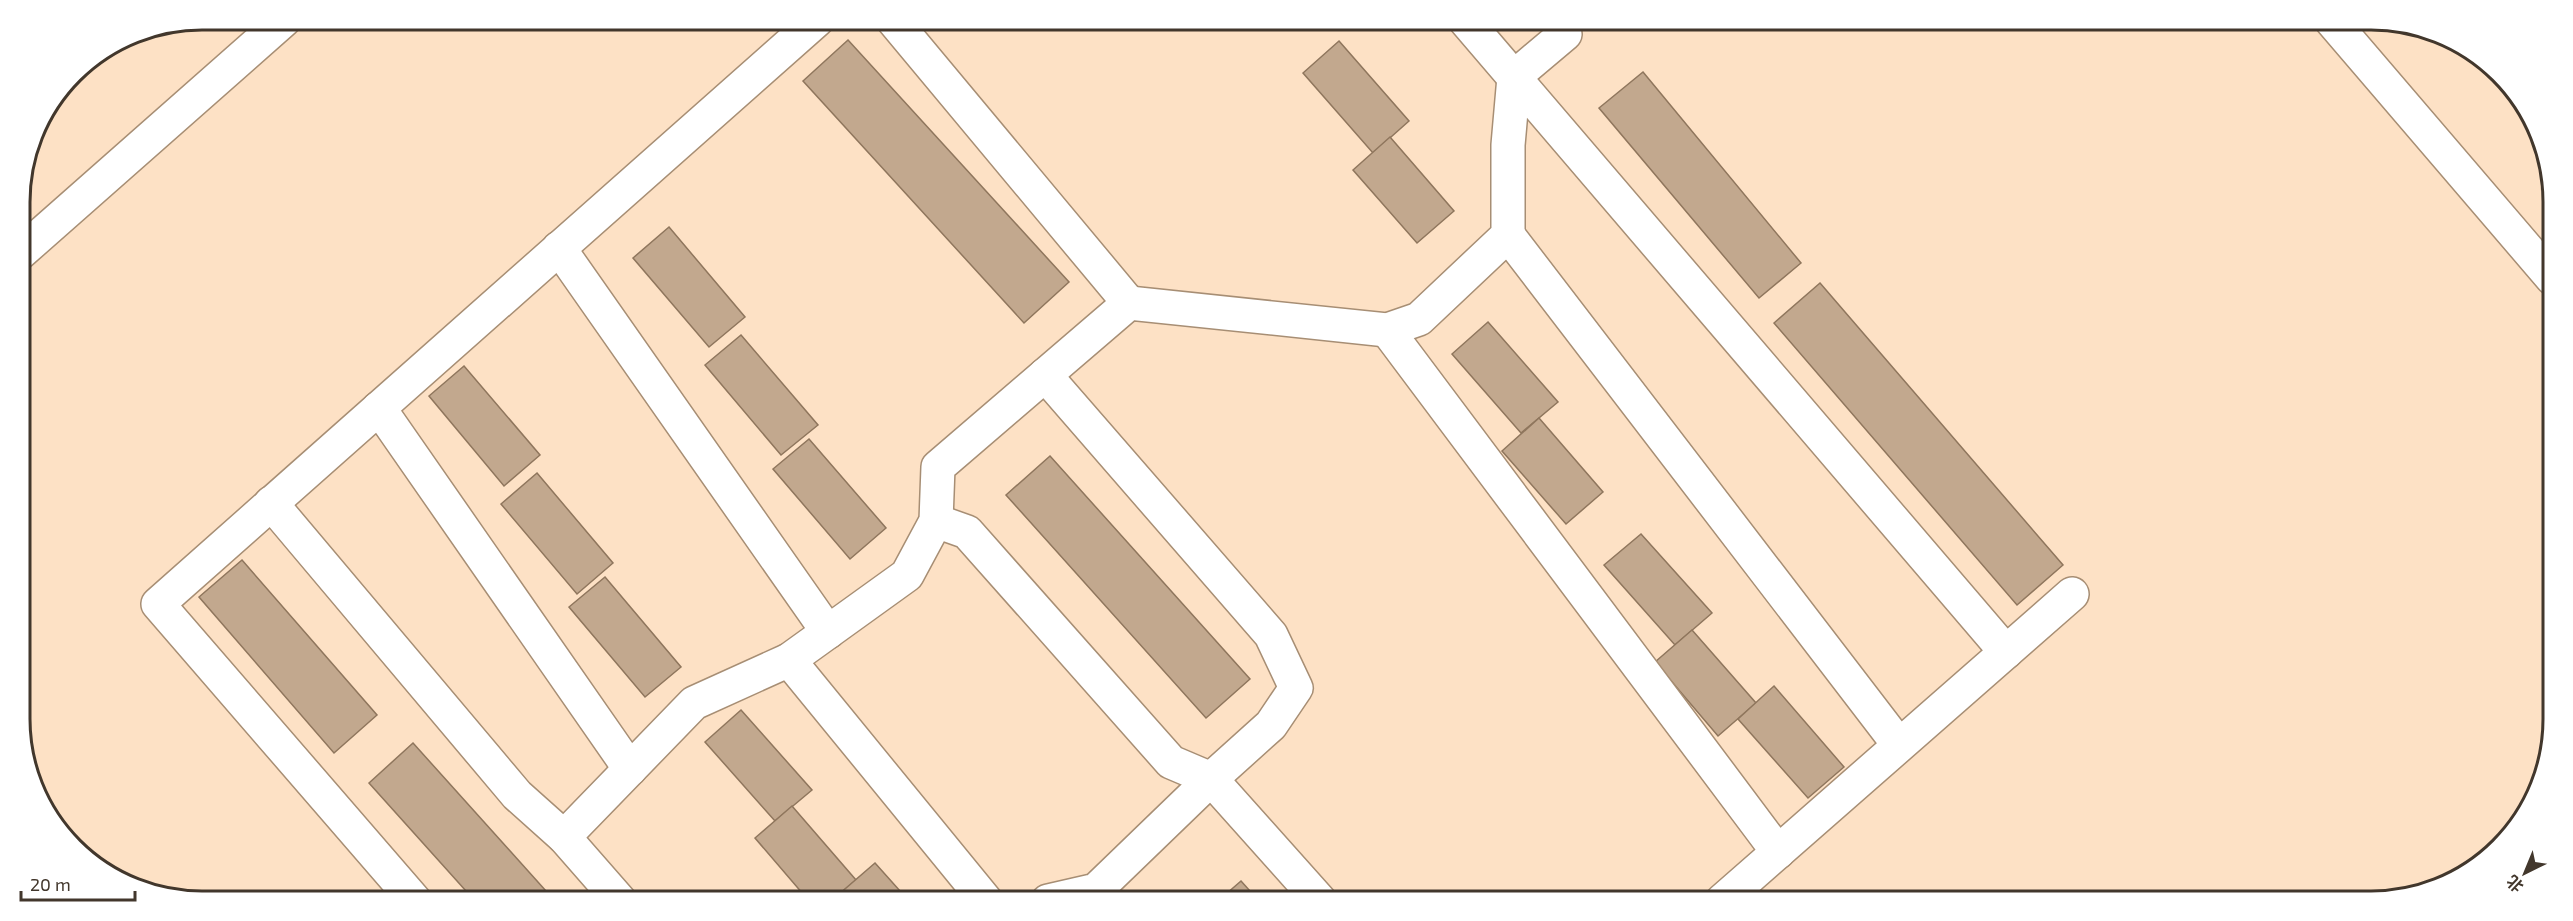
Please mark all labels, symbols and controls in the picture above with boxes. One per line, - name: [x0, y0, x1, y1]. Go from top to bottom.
- north arrow: [2495, 843, 2555, 903]
- scale bar: [21, 864, 135, 902]
- text: 北: [2502, 872, 2527, 897]
- text: 20 m: [30, 873, 71, 895]

